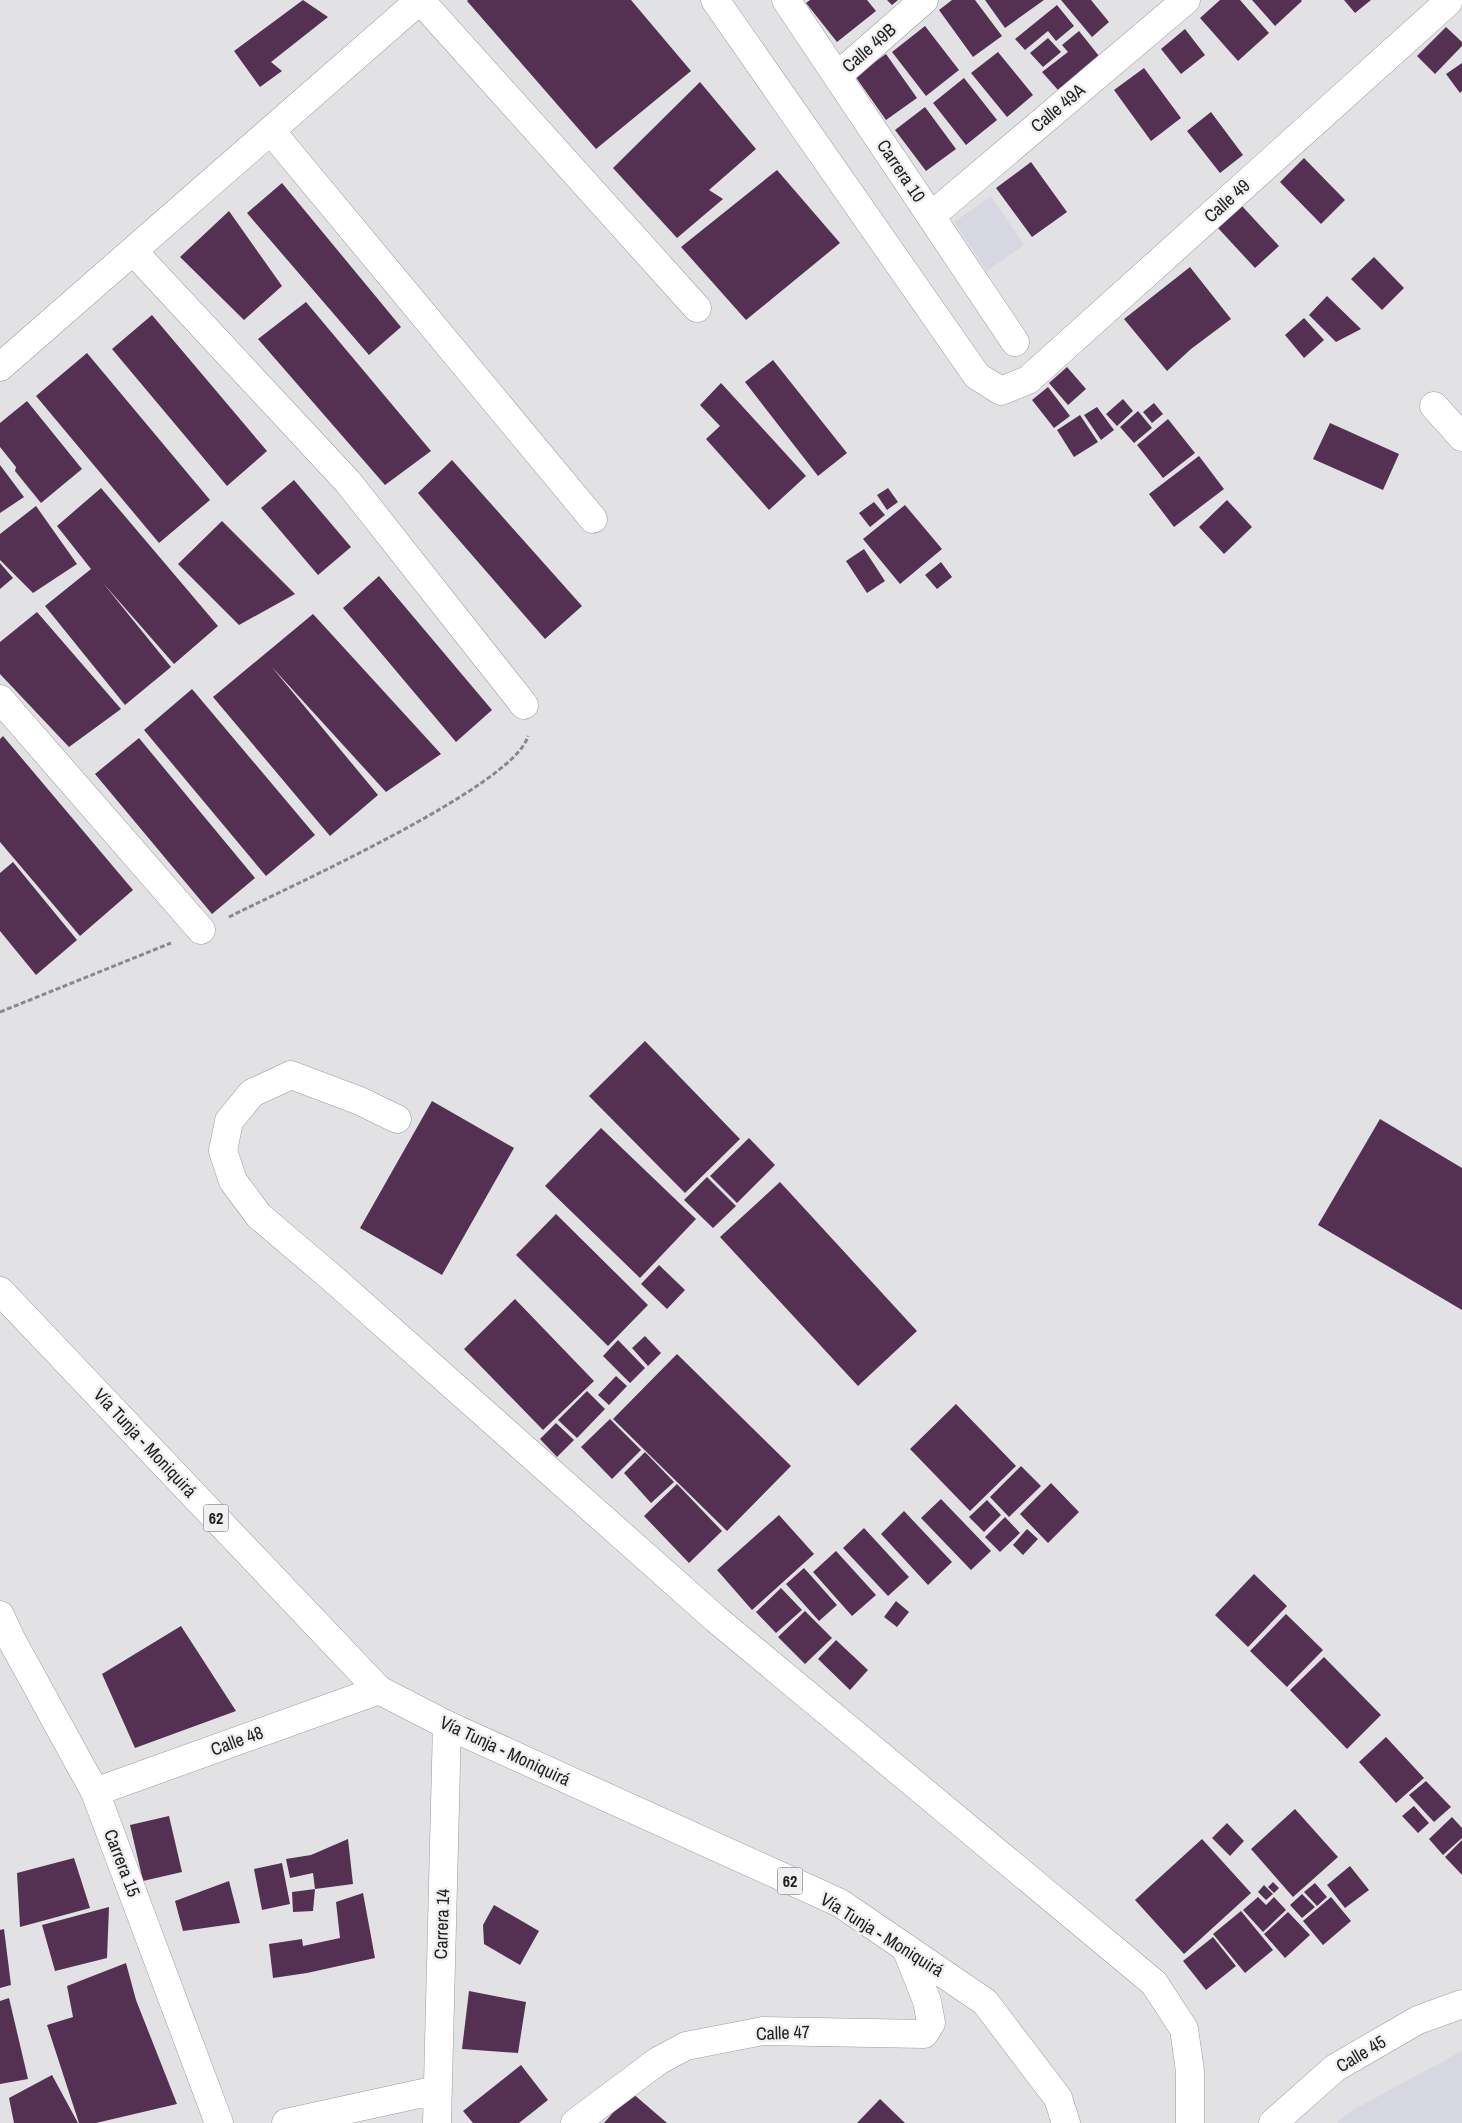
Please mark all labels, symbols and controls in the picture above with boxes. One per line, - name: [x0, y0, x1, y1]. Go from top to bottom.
- street label: Calle 49B: [836, 17, 901, 78]
- street label: Calle 49A: [1025, 77, 1090, 138]
- street label: Carrera 10: [871, 134, 932, 207]
- street label: Calle 49: [1198, 173, 1255, 228]
- street label: Vía Tunja - Moniquirá: [88, 1383, 203, 1503]
- road number: 62: [204, 1505, 228, 1532]
- street label: Vía Tunja - Moniquirá: [436, 1709, 574, 1792]
- street label: Calle 48: [207, 1720, 267, 1762]
- street label: Carrera 15: [98, 1825, 147, 1900]
- road number: 62: [778, 1868, 802, 1894]
- street label: Vía Tunja - Moniquirá: [816, 1887, 949, 1983]
- street label: Carrera 14: [428, 1888, 455, 1960]
- street label: Calle 47: [755, 2019, 810, 2046]
- street label: Calle 45: [1331, 2029, 1390, 2078]

